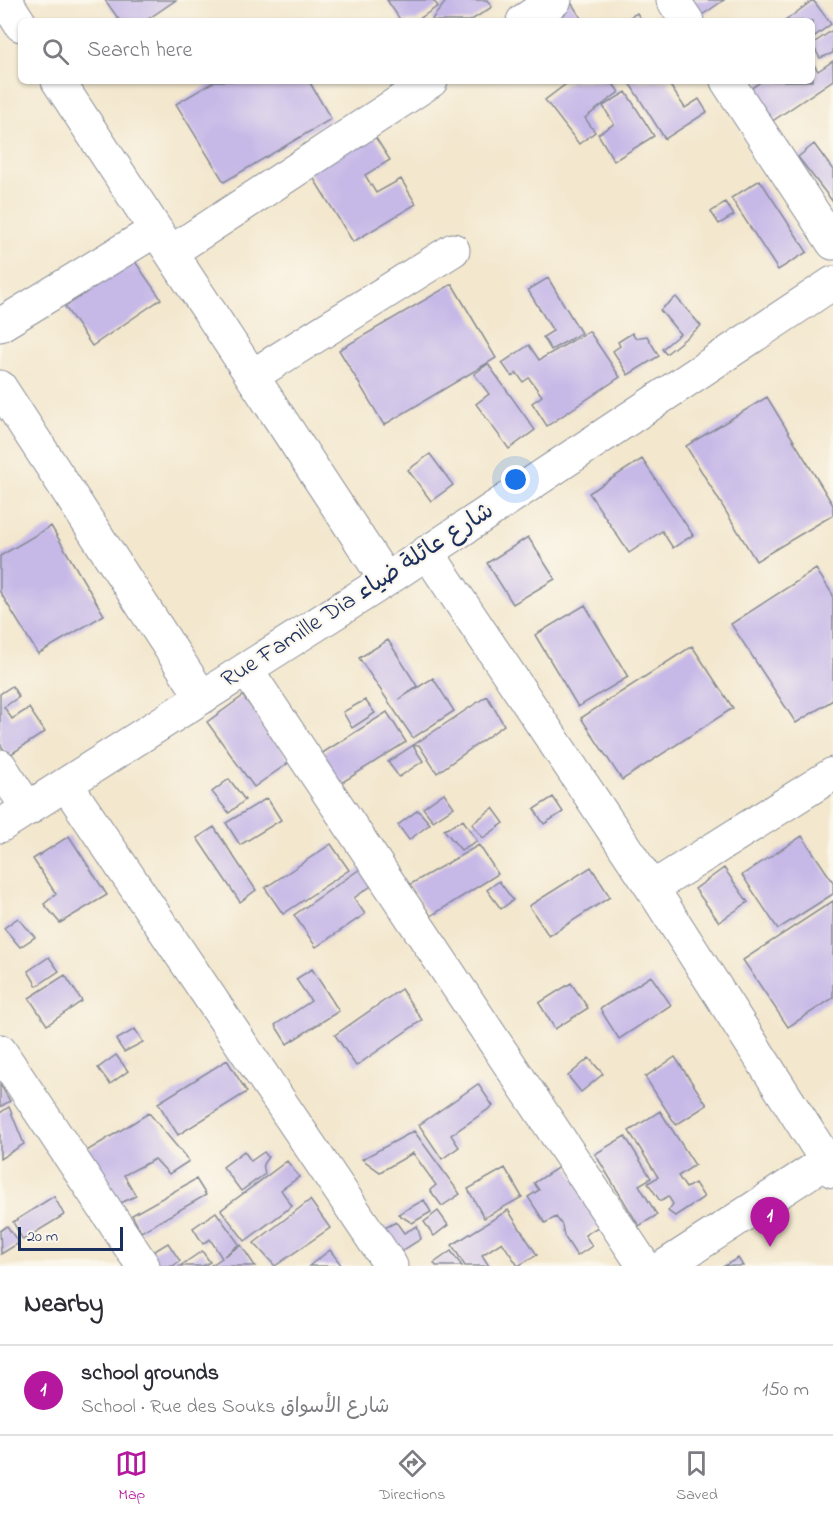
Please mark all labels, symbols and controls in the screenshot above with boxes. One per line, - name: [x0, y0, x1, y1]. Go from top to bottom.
- search box: [18, 18, 815, 84]
- icon: search: [39, 35, 72, 68]
- text: Search here: [87, 35, 192, 67]
- your location: [501, 465, 530, 494]
- street label: Rue Famille Dia شارع عائلة ضياء: [215, 494, 501, 698]
- pin: 1: [750, 1198, 790, 1247]
- scale bar: [18, 1224, 123, 1252]
- text: 20 m: [27, 1225, 58, 1249]
- text: Nearby: [24, 1286, 103, 1324]
- text: school grounds: [81, 1358, 219, 1390]
- text: 1: [40, 1376, 47, 1405]
- text: 150 m: [762, 1376, 809, 1405]
- text: School · Rue des Souks شارع الأسواق: [81, 1393, 390, 1422]
- tab: Map: [115, 1447, 148, 1507]
- tab: Directions: [379, 1447, 445, 1507]
- tab: Saved: [676, 1447, 718, 1507]

